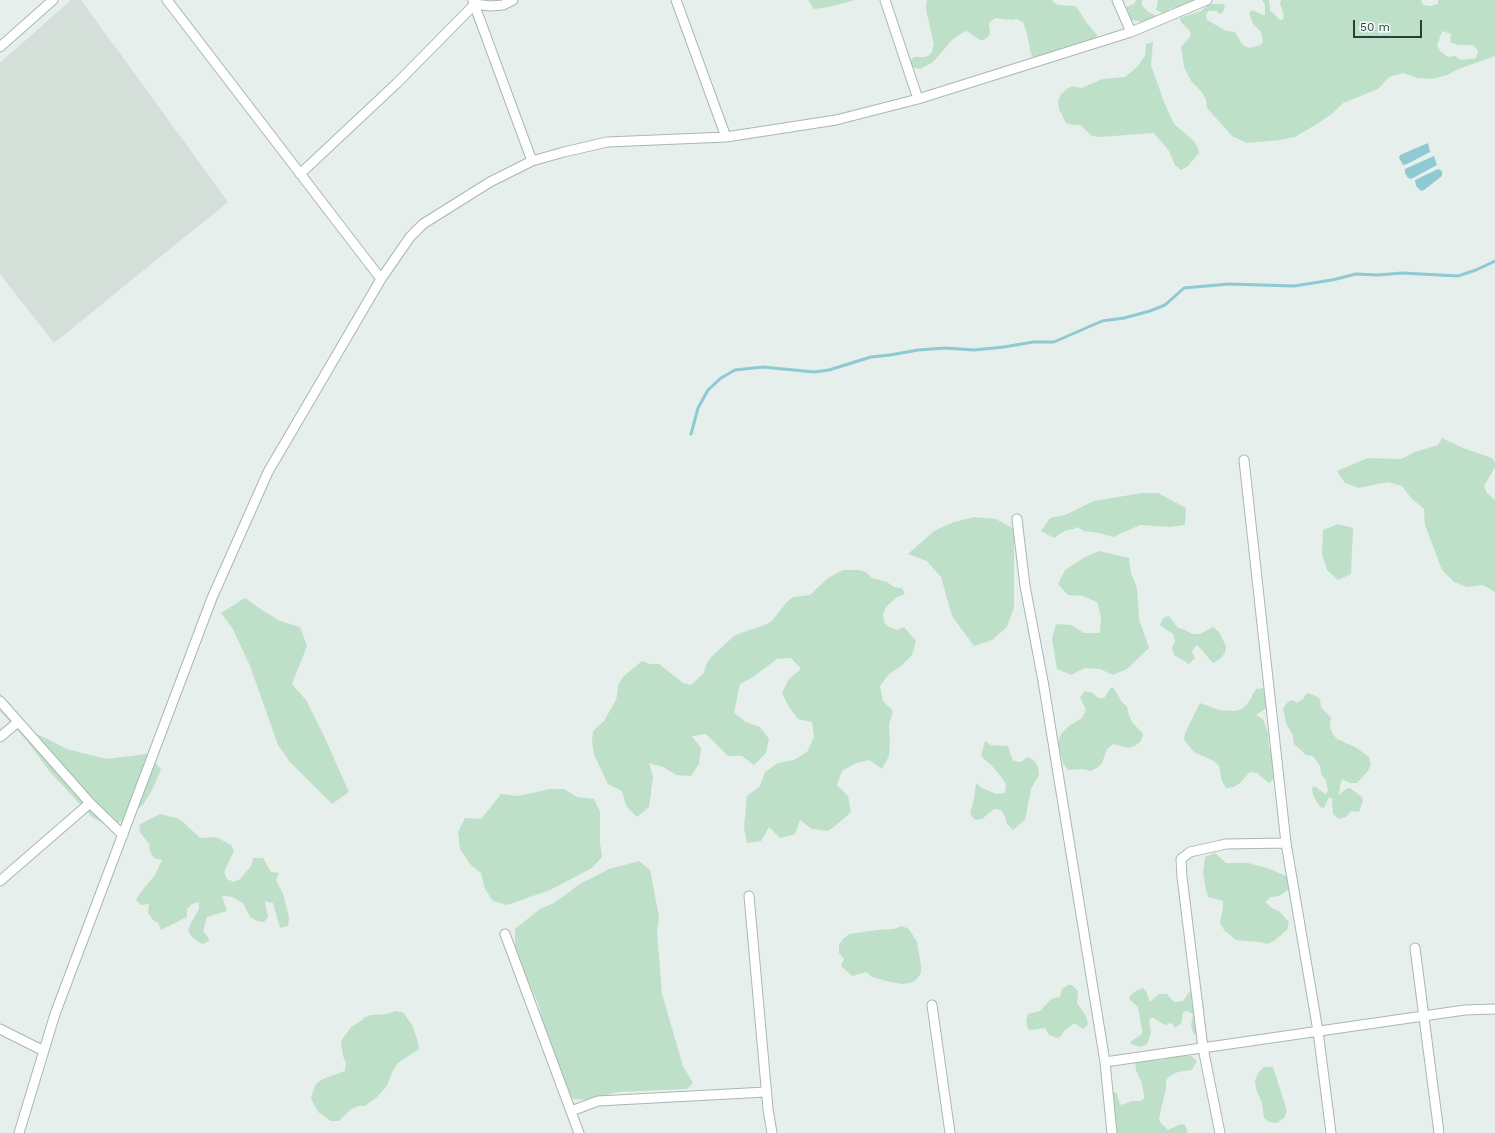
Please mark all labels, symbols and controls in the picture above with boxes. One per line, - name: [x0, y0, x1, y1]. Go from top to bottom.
- scale bar: [1355, 12, 1424, 38]
- text: 50 m: [1360, 20, 1390, 34]

